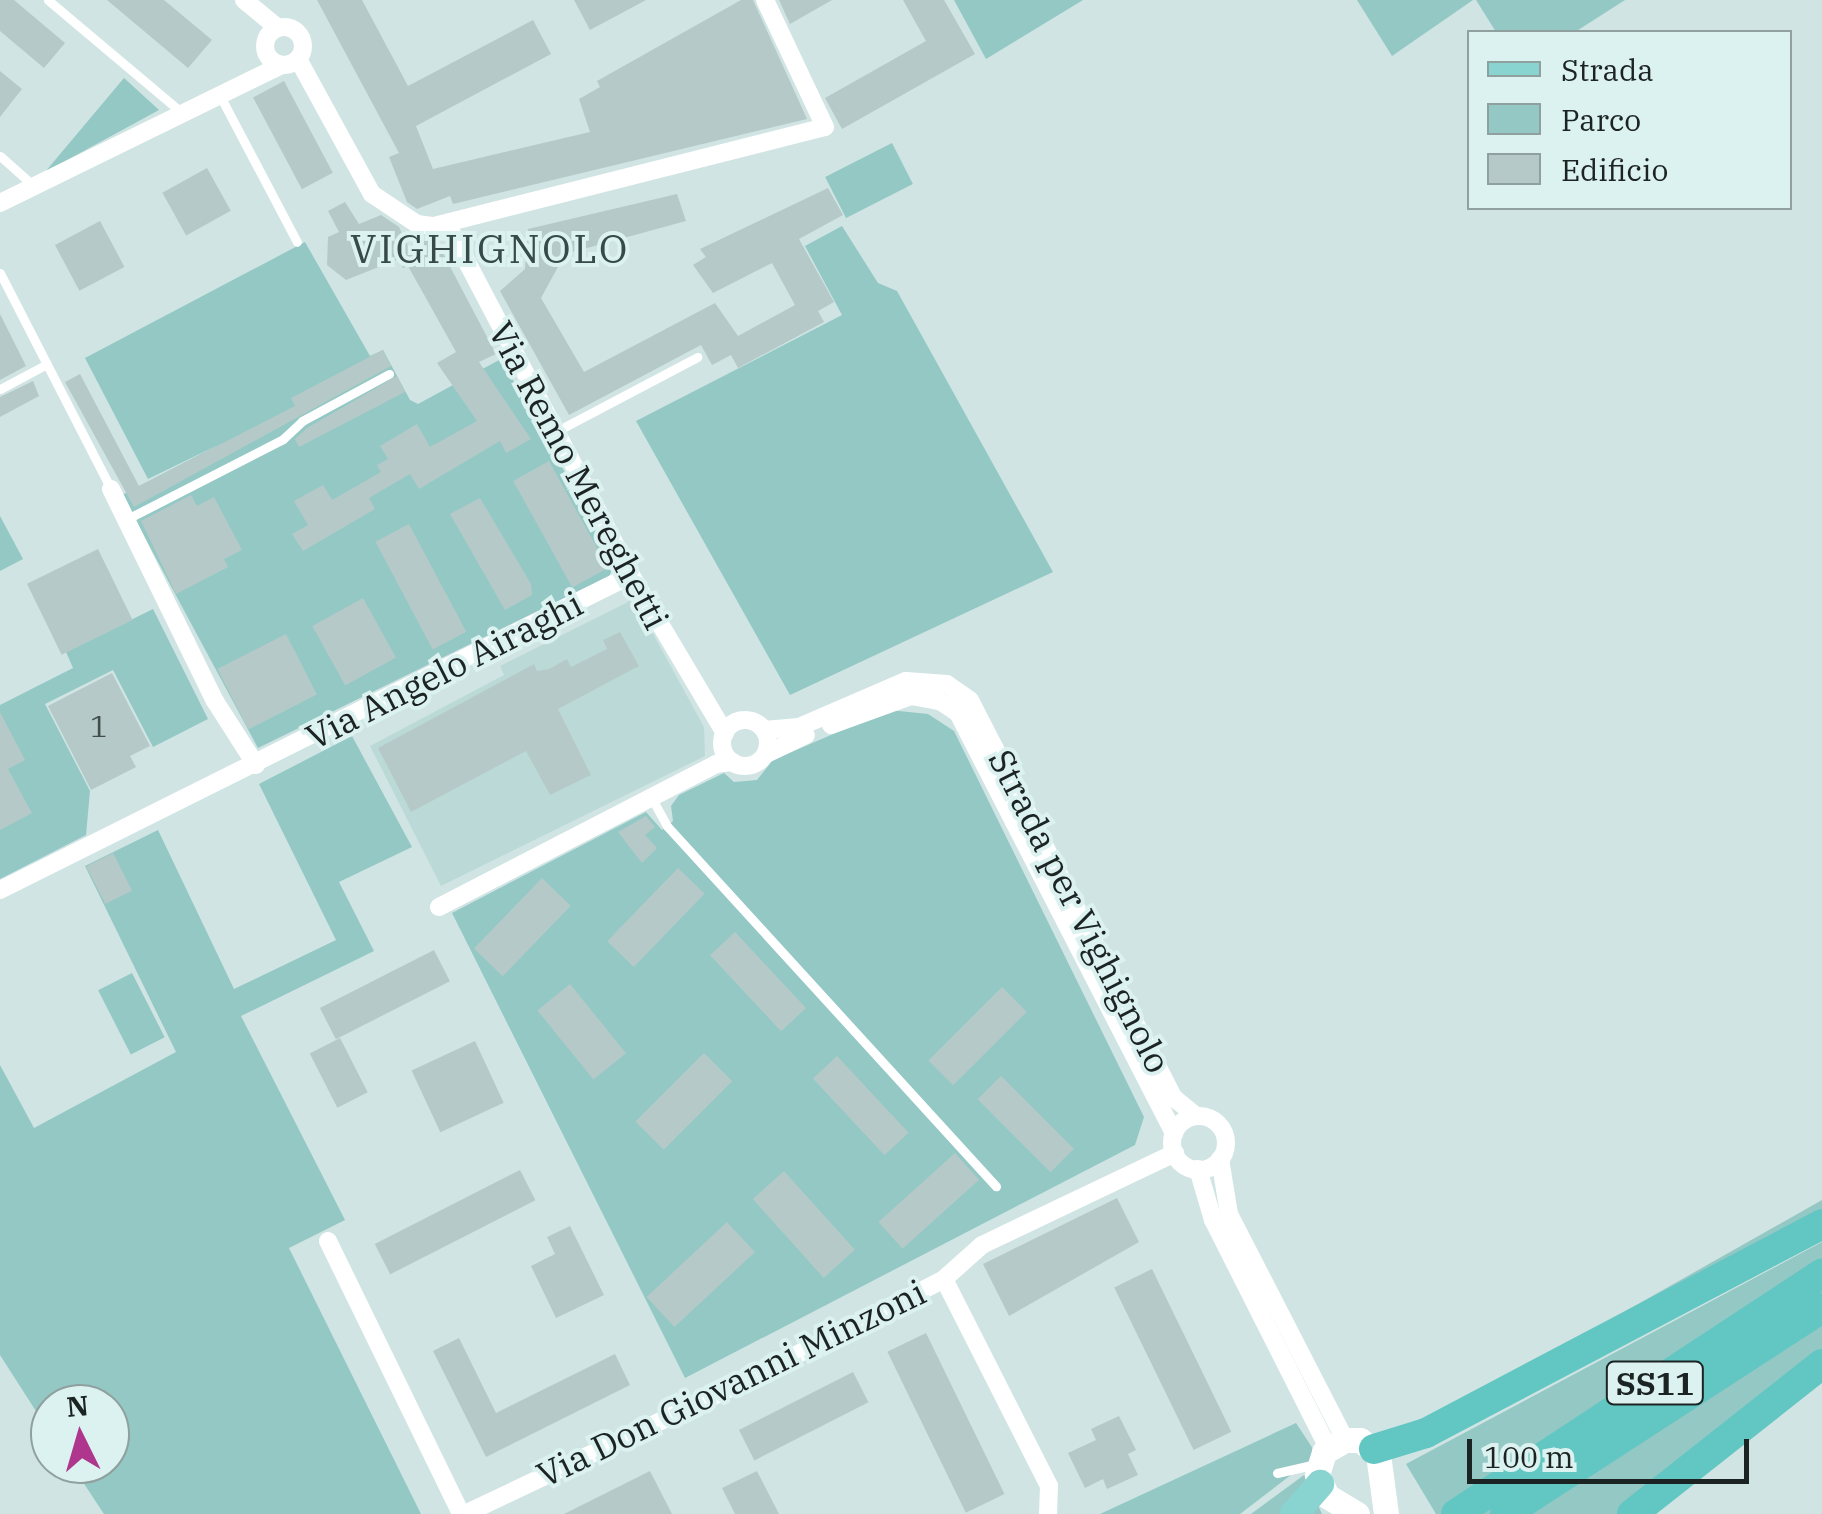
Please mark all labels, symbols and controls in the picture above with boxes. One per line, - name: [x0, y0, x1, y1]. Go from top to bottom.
- legend: [1467, 30, 1792, 210]
- text: Strada: [1561, 50, 1654, 89]
- text: Parco: [1561, 100, 1641, 139]
- text: Edificio: [1561, 150, 1668, 189]
- district label: VIGHIGNOLO: [350, 224, 630, 272]
- street label: Via Remo Mereghetti: [480, 314, 678, 636]
- street label: Via Angelo Airaghi: [299, 582, 589, 758]
- house number: 1: [90, 708, 108, 744]
- street label: Strada per Vighignolo: [980, 742, 1180, 1080]
- street label: Via Don Giovanni Minzoni: [530, 1271, 932, 1495]
- road number: SS11: [1605, 1356, 1705, 1410]
- north arrow: [30, 1384, 130, 1484]
- text: N: [65, 1386, 90, 1425]
- scale bar: [1472, 1419, 1754, 1481]
- text: 100 m: [1484, 1437, 1574, 1476]

